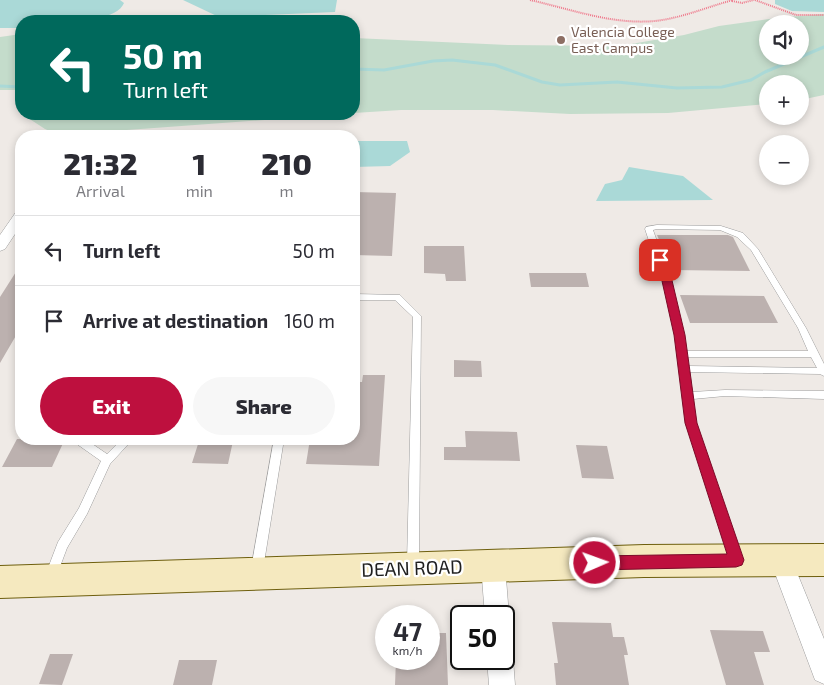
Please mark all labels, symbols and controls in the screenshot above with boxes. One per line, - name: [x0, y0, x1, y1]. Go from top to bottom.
- map controls: [759, 15, 809, 185]
- button: sound: [759, 15, 809, 65]
- place label: Valencia College East Campus: [571, 23, 675, 56]
- text: 50 m: [123, 34, 203, 76]
- marker: Valencia College East Campus: [555, 34, 567, 46]
- icon: left: [40, 35, 105, 100]
- button: +: [759, 75, 809, 125]
- text: Turn left: [123, 76, 208, 102]
- button: −: [759, 135, 809, 185]
- text: 21:32: [63, 145, 137, 181]
- text: 1: [193, 145, 206, 181]
- text: 210: [261, 145, 312, 181]
- text: Arrival: [76, 181, 125, 200]
- text: min: [186, 181, 213, 200]
- text: m: [279, 181, 293, 200]
- icon: left: [40, 237, 68, 265]
- text: Turn left: [83, 239, 160, 262]
- text: 50 m: [292, 239, 335, 262]
- pin: [639, 239, 681, 281]
- icon: arrive: [646, 246, 674, 274]
- icon: arrive: [40, 307, 68, 335]
- text: Arrive at destination: [83, 309, 268, 332]
- text: 160 m: [284, 309, 335, 332]
- button: Exit: [40, 377, 183, 435]
- button: Share: [193, 377, 335, 435]
- position arrow: [568, 536, 620, 588]
- street label: DEAN ROAD: [361, 554, 463, 581]
- speed limit sign: 50: [450, 605, 515, 670]
- text: 47: [393, 616, 422, 646]
- text: km/h: [393, 643, 422, 657]

